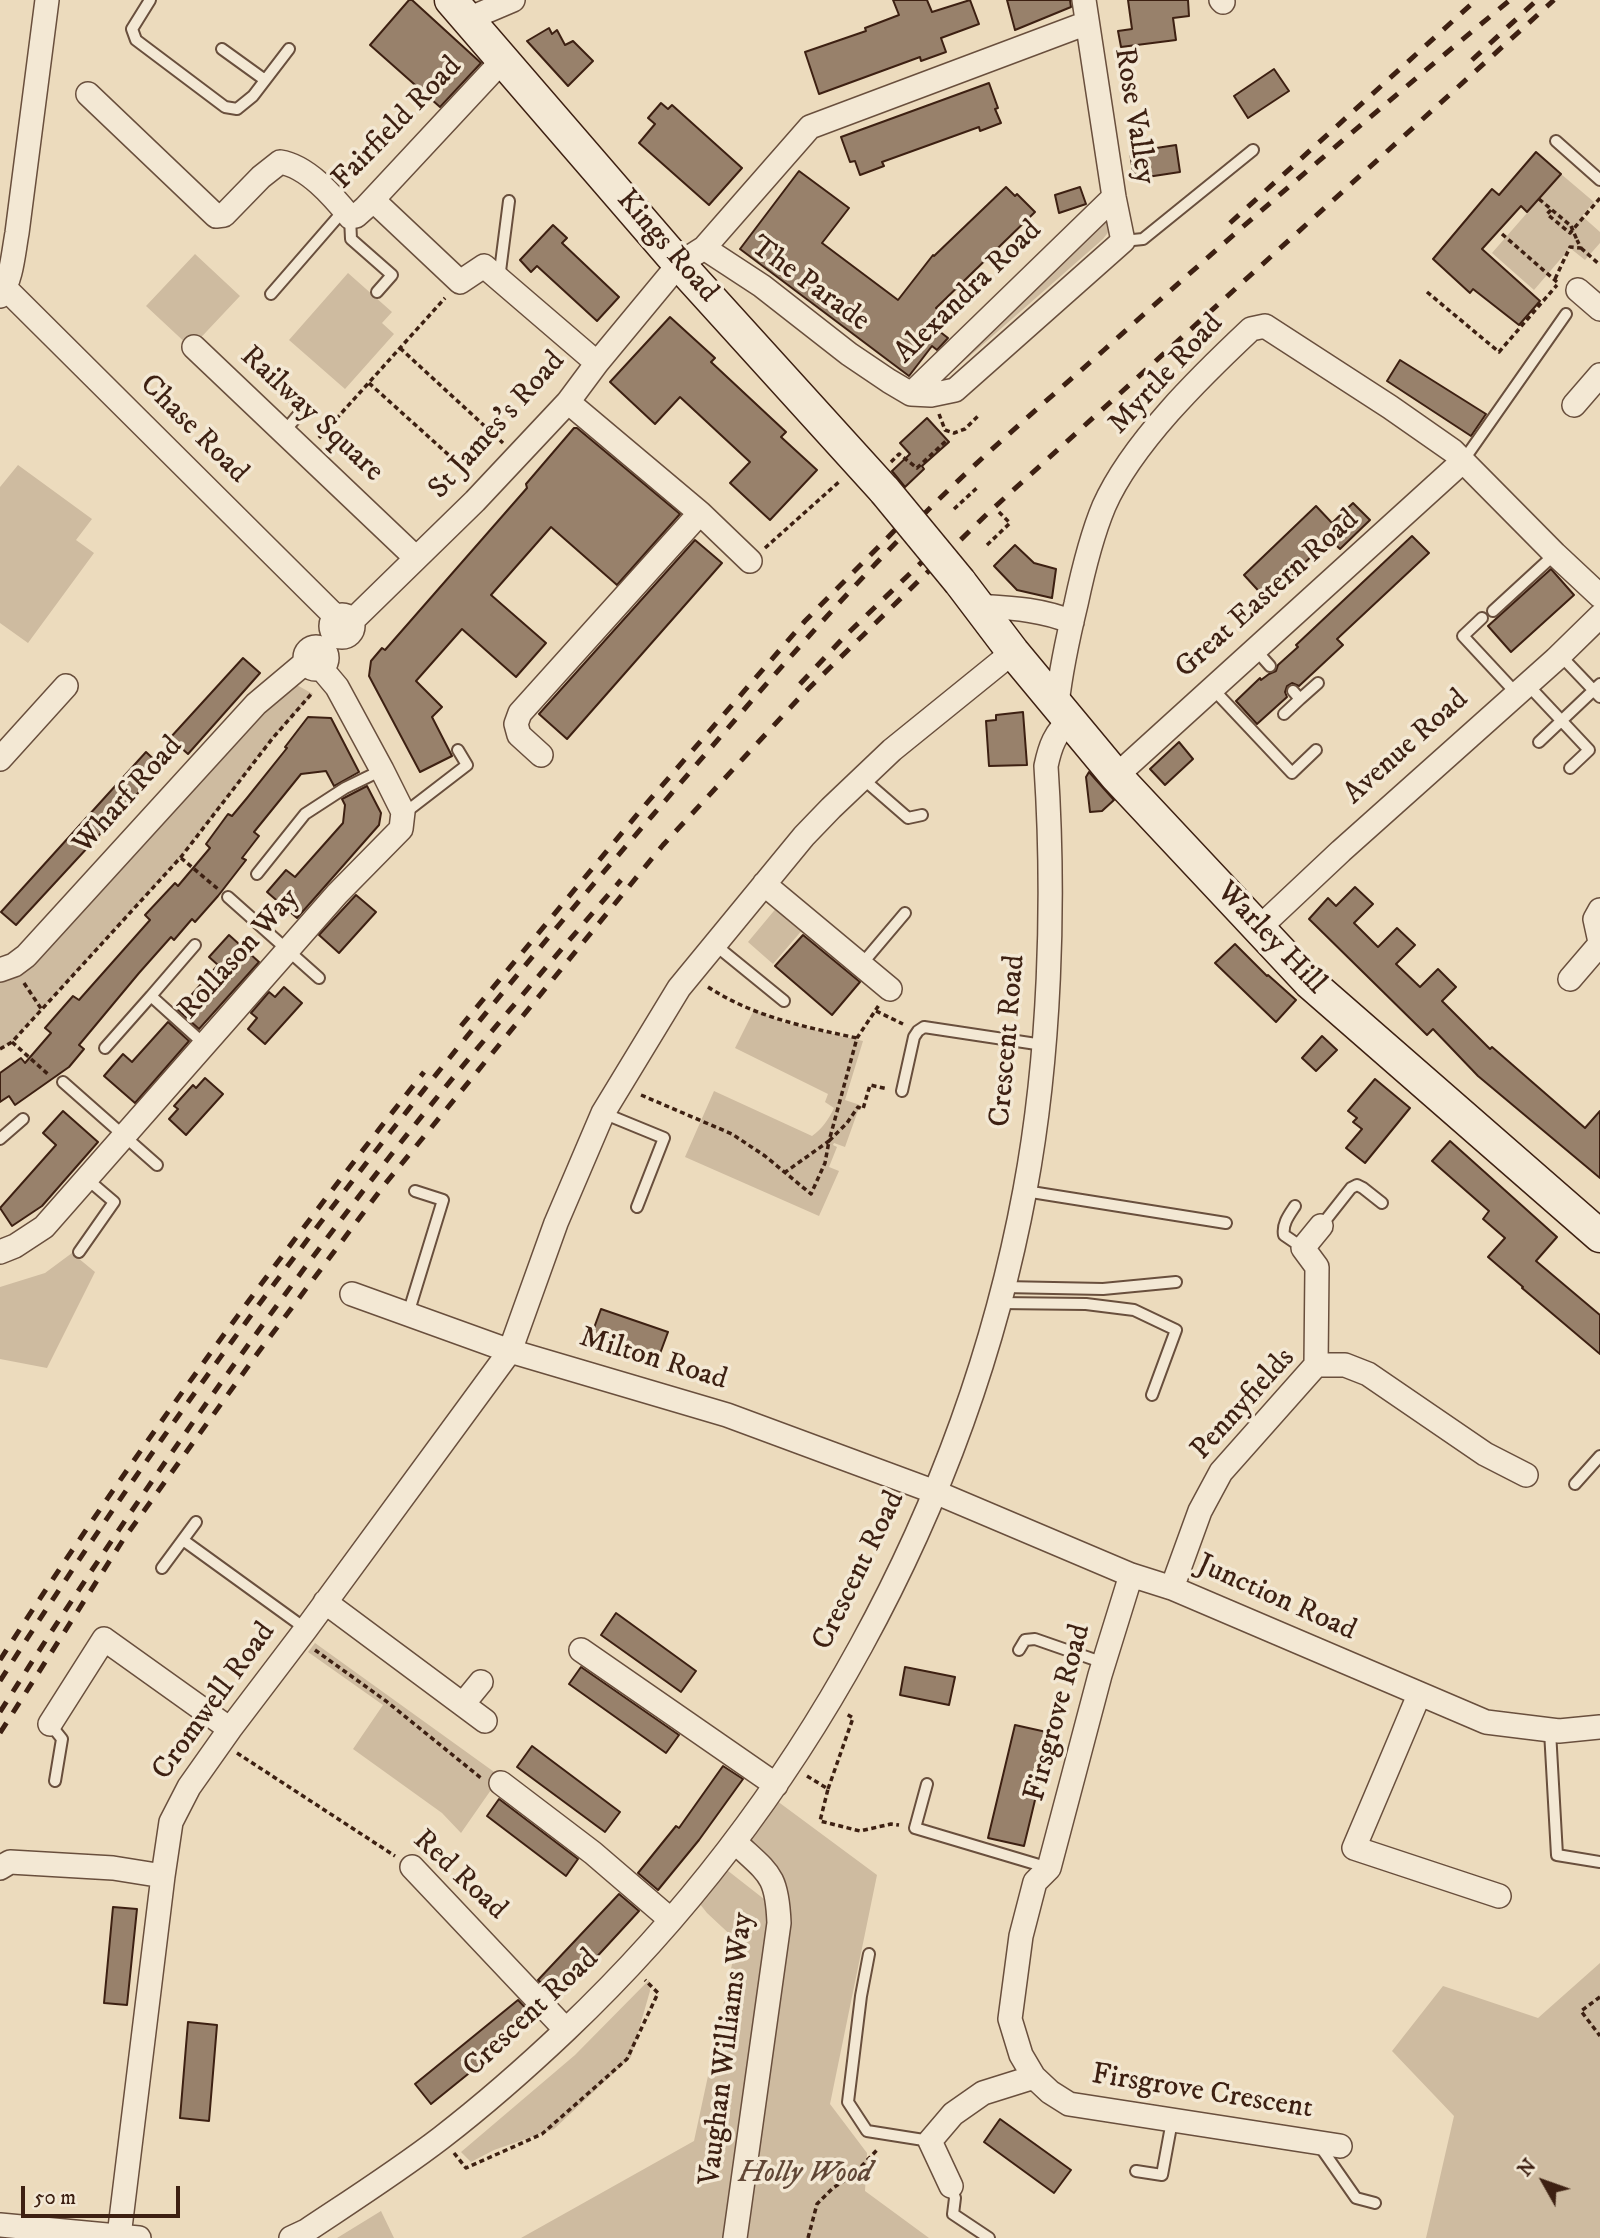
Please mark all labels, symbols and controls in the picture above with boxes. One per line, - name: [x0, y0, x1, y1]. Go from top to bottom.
- street label: Rose Valley: [1104, 45, 1162, 187]
- street label: Fairfield Road: [326, 50, 470, 198]
- street label: Kings Road: [607, 183, 725, 311]
- street label: Alexandra Road: [888, 214, 1050, 372]
- street label: The Parade: [742, 230, 876, 340]
- street label: Myrtle Road: [1102, 307, 1232, 443]
- street label: Railway Square: [232, 339, 390, 491]
- street label: St James's Road: [422, 345, 574, 507]
- street label: Chase Road: [131, 368, 255, 492]
- street label: Great Eastern Road: [1169, 503, 1367, 687]
- street label: Avenue Road: [1337, 683, 1477, 813]
- street label: Wharf Road: [67, 730, 191, 862]
- street label: Warley Hill: [1208, 875, 1332, 1003]
- street label: Rollason Way: [172, 882, 308, 1028]
- street label: Crescent Road: [984, 954, 1034, 1128]
- street label: Milton Road: [575, 1320, 731, 1400]
- street label: Pennyfields: [1184, 1342, 1304, 1468]
- street label: Crescent Road: [806, 1486, 914, 1656]
- street label: Junction Road: [1191, 1548, 1361, 1650]
- street label: Cromwell Road: [146, 1616, 284, 1788]
- street label: Firsgrove Road: [1018, 1621, 1100, 1805]
- street label: Red Road: [404, 1823, 514, 1929]
- street label: Vaughan Williams Way: [693, 1910, 763, 2188]
- street label: Crescent Road: [457, 1942, 607, 2086]
- street label: Firsgrove Crescent: [1089, 2058, 1315, 2128]
- north arrow: [1509, 2147, 1579, 2217]
- text: N: [1514, 2155, 1541, 2182]
- park label: Holly Wood: [738, 2157, 872, 2193]
- scale bar: [24, 2172, 184, 2216]
- text: 50 m: [34, 2185, 76, 2211]

